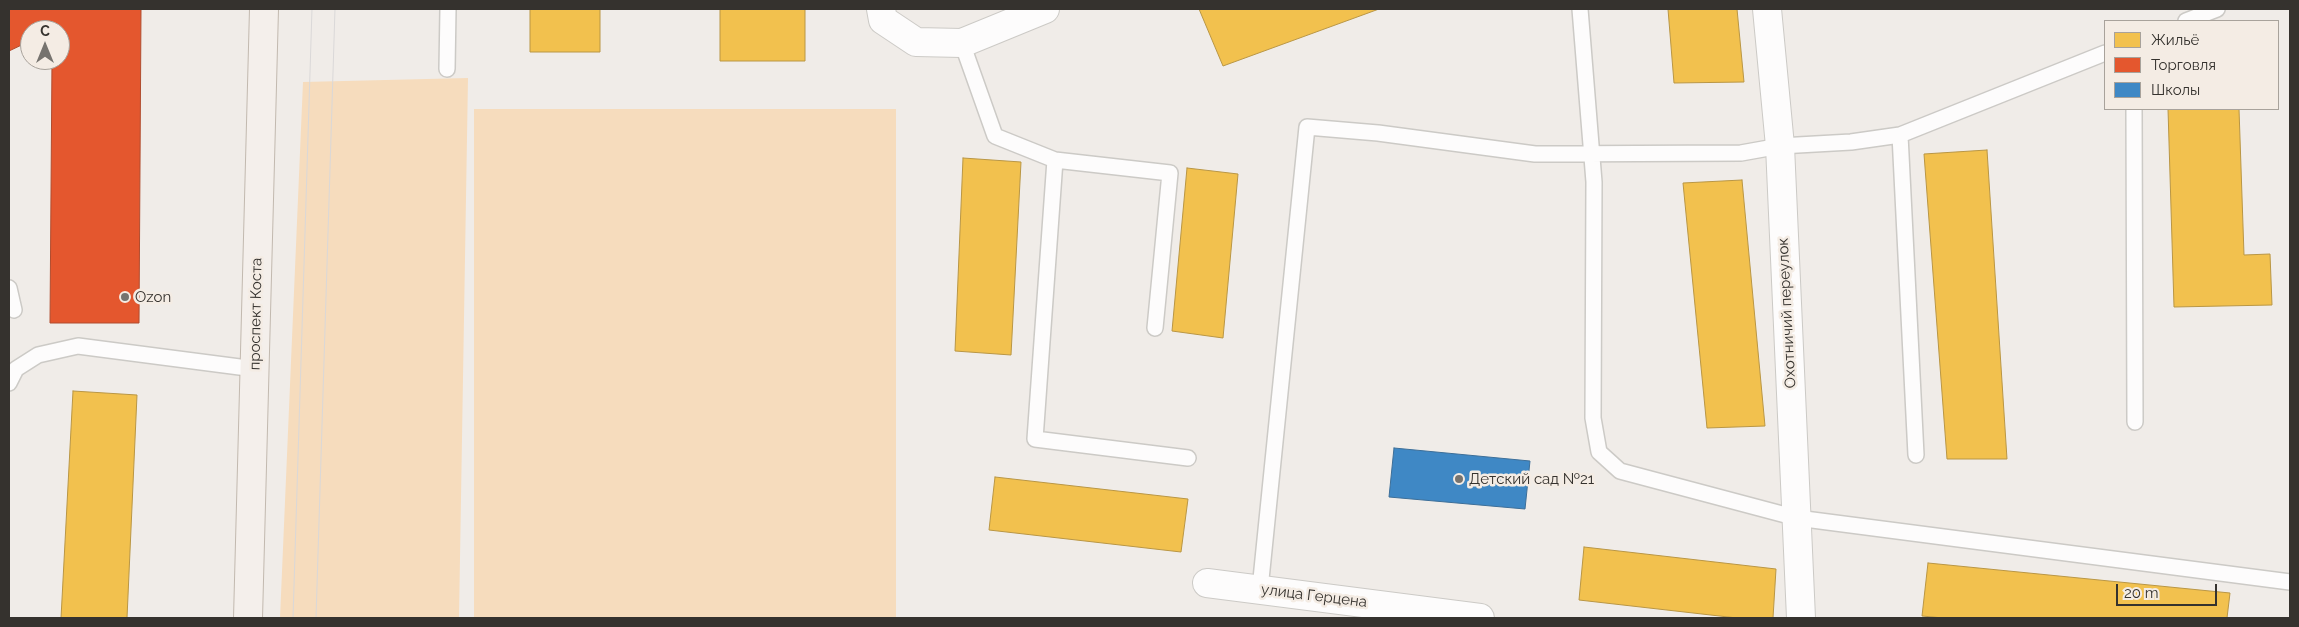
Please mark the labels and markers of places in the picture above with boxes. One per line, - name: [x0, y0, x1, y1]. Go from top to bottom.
- place label: Ozon: [135, 288, 171, 306]
- marker: Ozon: [119, 291, 131, 303]
- place label: Детский сад №21: [1469, 470, 1594, 488]
- marker: Детский сад №21: [1453, 473, 1465, 485]

